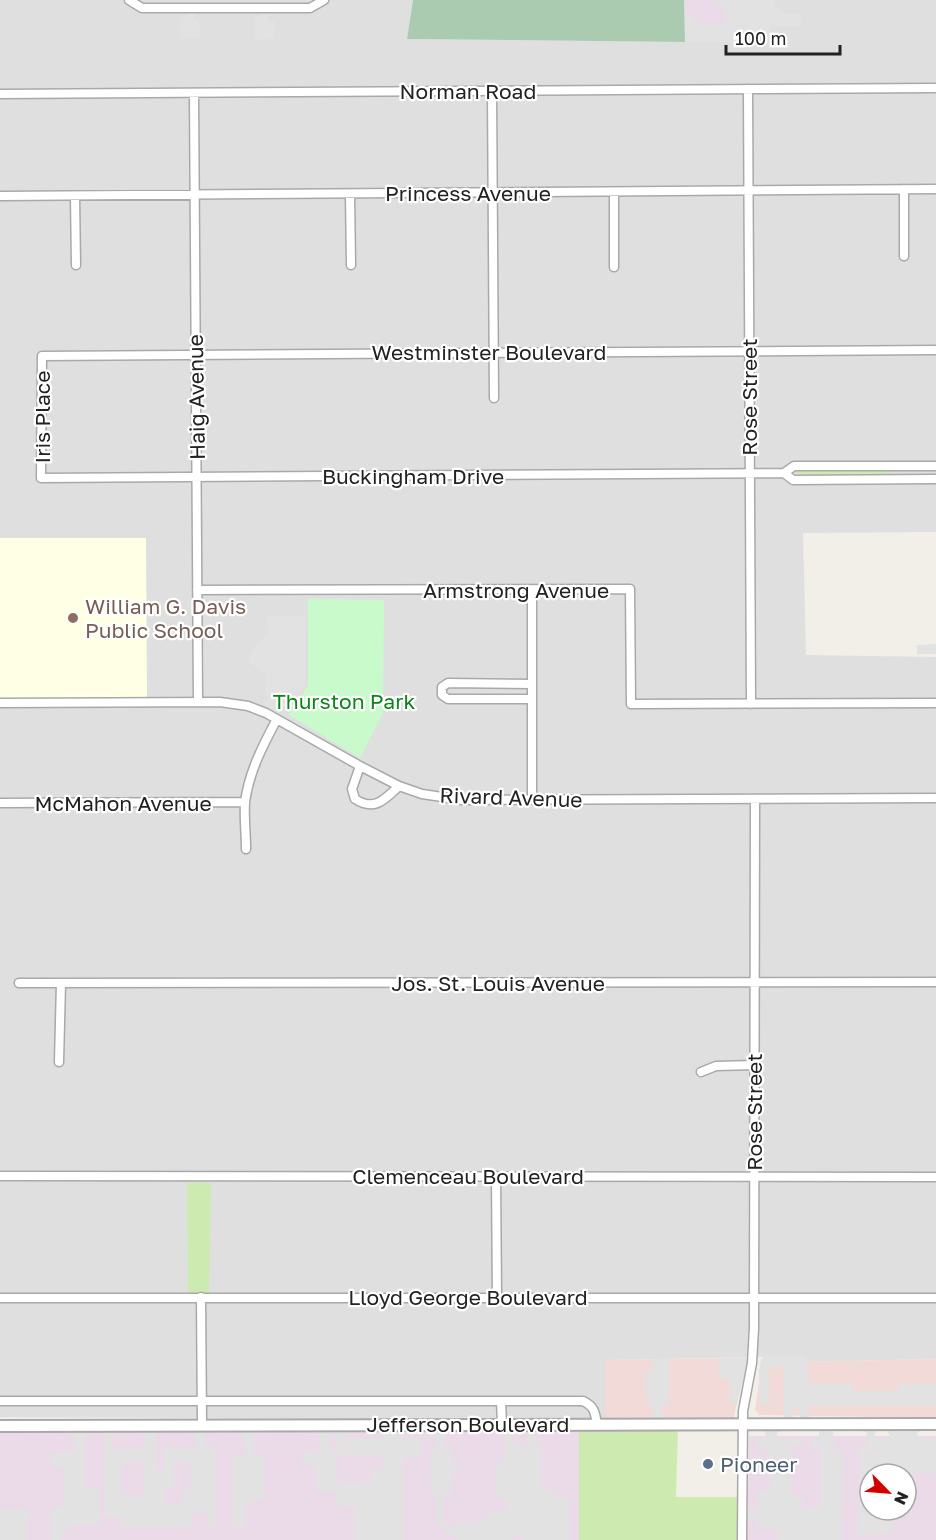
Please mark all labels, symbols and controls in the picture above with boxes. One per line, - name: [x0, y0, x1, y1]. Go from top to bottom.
- scale bar: [726, 18, 840, 56]
- text: 100 m: [735, 27, 786, 49]
- street label: Norman Road: [400, 78, 536, 104]
- street label: Princess Avenue: [385, 180, 551, 206]
- street label: Haig Avenue: [182, 334, 210, 460]
- street label: Rose Street: [736, 338, 762, 456]
- street label: Westminster Boulevard: [372, 339, 606, 365]
- street label: Iris Place: [29, 371, 55, 463]
- street label: Buckingham Drive: [322, 463, 504, 489]
- street label: Armstrong Avenue: [423, 577, 609, 603]
- place label: William G. Davis Public School: [85, 593, 246, 643]
- marker: William G. Davis Public School: [66, 611, 80, 625]
- park label: Thurston Park: [273, 688, 415, 714]
- street label: Rivard Avenue: [439, 782, 583, 812]
- street label: McMahon Avenue: [34, 790, 212, 816]
- street label: Jos. St. Louis Avenue: [391, 970, 605, 996]
- street label: Rose Street: [741, 1053, 767, 1171]
- street label: Clemenceau Boulevard: [352, 1163, 584, 1189]
- street label: Lloyd George Boulevard: [348, 1284, 588, 1310]
- street label: Jefferson Boulevard: [367, 1411, 569, 1437]
- place label: Pioneer: [720, 1451, 797, 1477]
- marker: Pioneer: [701, 1457, 715, 1471]
- north arrow: [858, 1462, 918, 1522]
- text: N: [890, 1489, 913, 1508]

